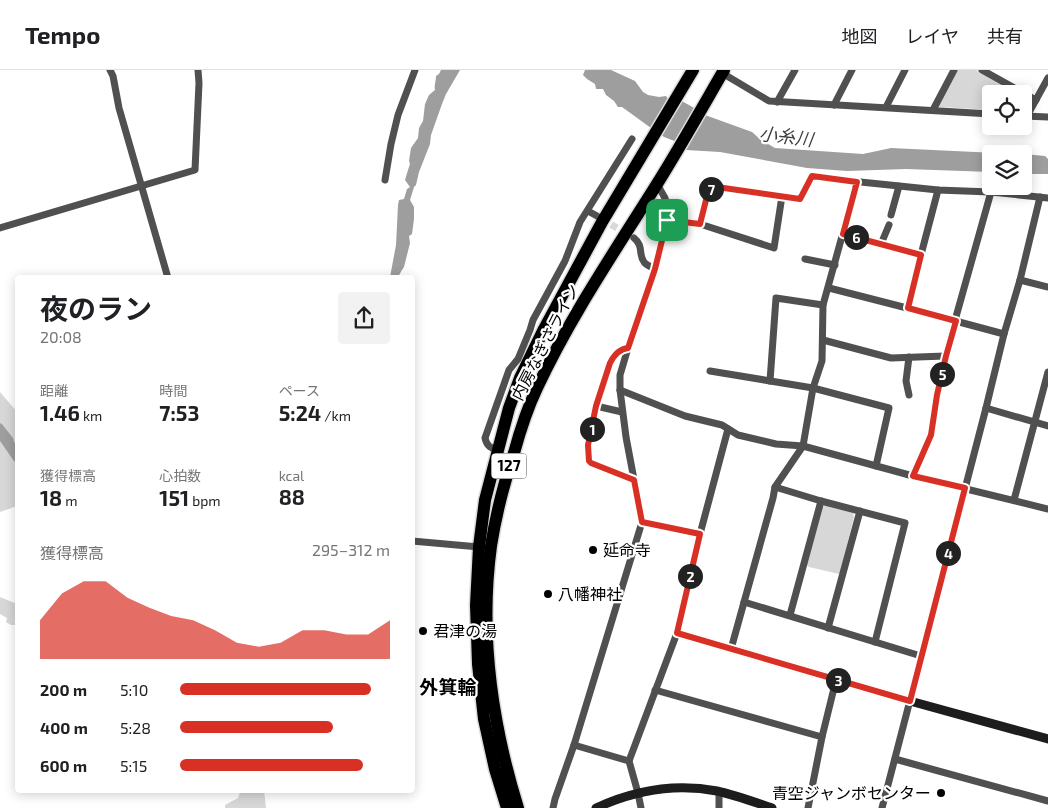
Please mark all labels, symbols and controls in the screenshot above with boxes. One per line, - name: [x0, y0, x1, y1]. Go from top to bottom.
- text: Tempo: [25, 20, 100, 49]
- text: 地図: [842, 25, 878, 47]
- text: レイヤ: [906, 25, 959, 47]
- text: 共有: [987, 25, 1023, 47]
- map controls: [982, 85, 1032, 195]
- button: locate: [982, 85, 1032, 135]
- water label: 小糸川: [758, 122, 816, 150]
- button: layers: [982, 145, 1032, 195]
- pin: 7: [698, 176, 724, 202]
- text: 7: [708, 181, 715, 198]
- pin: [646, 199, 688, 241]
- icon: arrive: [653, 206, 681, 234]
- pin: 6: [844, 224, 868, 250]
- text: 6: [852, 229, 861, 246]
- street label: 内房なぎさライン: [507, 280, 582, 403]
- text: 夜のラン: [40, 291, 152, 325]
- button: share: [338, 292, 390, 344]
- text: 20:08: [40, 327, 82, 346]
- pin: 5: [930, 362, 954, 386]
- text: 5: [939, 366, 946, 383]
- text: 距離: [40, 382, 68, 399]
- text: 時間: [159, 382, 187, 399]
- text: ペース: [279, 382, 320, 399]
- text: 1.46: [40, 400, 80, 425]
- text: 7:53: [159, 400, 199, 425]
- text: 5:24: [279, 400, 321, 425]
- text: km: [80, 407, 102, 424]
- text: /km: [321, 407, 351, 424]
- pin: 1: [580, 416, 604, 442]
- text: 1: [589, 421, 596, 438]
- road number: 127: [492, 454, 526, 478]
- text: 獲得標高: [40, 467, 96, 484]
- text: 心拍数: [159, 467, 201, 484]
- text: kcal: [279, 467, 304, 484]
- text: 88: [279, 484, 305, 509]
- text: 18: [40, 485, 62, 510]
- text: 151: [159, 485, 189, 510]
- text: m: [62, 492, 78, 509]
- text: bpm: [189, 492, 221, 509]
- text: 295–312 m: [312, 540, 390, 559]
- place label: 延命寺: [603, 540, 651, 559]
- pin: 4: [936, 540, 960, 566]
- text: 獲得標高: [40, 543, 104, 562]
- marker: 延命寺: [587, 544, 599, 556]
- text: 4: [944, 545, 953, 562]
- pin: 2: [678, 564, 702, 588]
- text: 2: [686, 568, 695, 585]
- place label: 八幡神社: [558, 584, 622, 603]
- marker: 八幡神社: [542, 588, 554, 600]
- place label: 君津の湯: [433, 621, 497, 640]
- marker: 君津の湯: [417, 625, 429, 637]
- pin: 3: [826, 668, 850, 692]
- text: 3: [835, 672, 842, 689]
- district label: 外箕輪: [419, 675, 477, 698]
- text: 200 m: [40, 680, 87, 699]
- text: 5:10: [120, 680, 148, 699]
- text: 400 m: [40, 718, 88, 737]
- text: 5:28: [120, 718, 151, 737]
- text: 600 m: [40, 756, 87, 775]
- text: 5:15: [120, 756, 147, 775]
- place label: 青空ジャンボセンター: [772, 783, 931, 802]
- marker: 青空ジャンボセンター: [935, 787, 947, 799]

